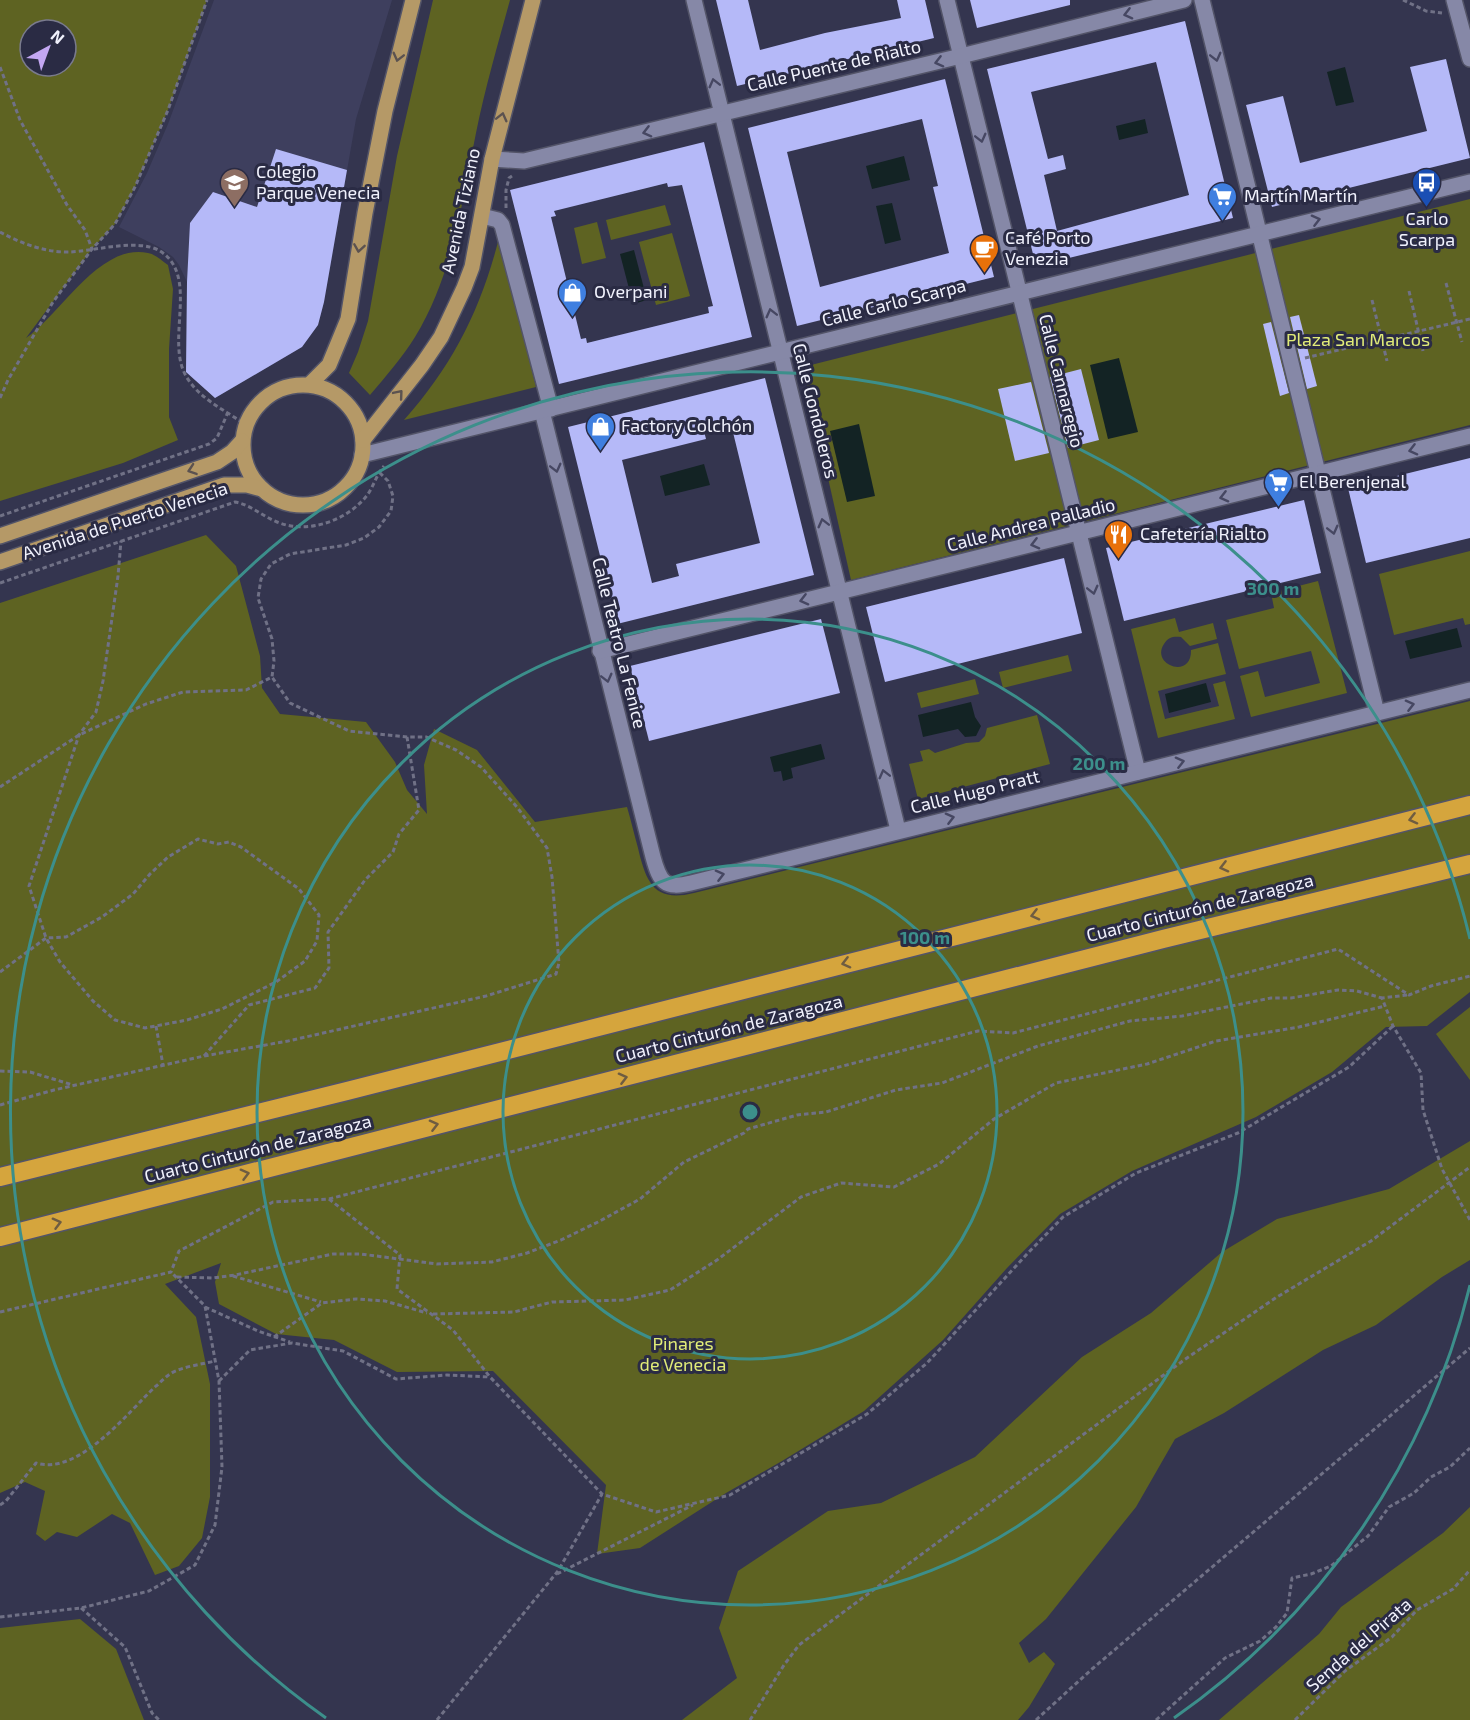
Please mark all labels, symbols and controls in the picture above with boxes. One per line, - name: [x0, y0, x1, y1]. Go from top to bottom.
- one-way arrow: [1123, 7, 1133, 20]
- north arrow: [18, 18, 78, 78]
- text: N: [48, 25, 69, 47]
- street label: Calle Puente de Rialto: [745, 34, 923, 96]
- one-way arrow: [393, 51, 406, 61]
- one-way arrow: [1208, 52, 1221, 62]
- one-way arrow: [934, 54, 944, 67]
- one-way arrow: [709, 78, 722, 88]
- one-way arrow: [495, 112, 508, 122]
- one-way arrow: [642, 124, 652, 137]
- one-way arrow: [973, 133, 986, 143]
- street label: Avenida Tiziano: [436, 146, 484, 276]
- place label: Colegio Parque Venecia: [256, 160, 380, 203]
- school or university icon: Colegio Parque Venecia: [219, 166, 251, 208]
- bus stop icon: Carlo Scarpa: [1411, 166, 1443, 208]
- supermarket icon: Martín Martín: [1207, 180, 1239, 222]
- place label: Martín Martín: [1244, 184, 1357, 206]
- place label: Carlo Scarpa: [1399, 207, 1455, 250]
- one-way arrow: [1311, 214, 1321, 227]
- place label: Café Porto Venezia: [1005, 226, 1091, 269]
- cafe icon: Café Porto Venezia: [968, 232, 1000, 274]
- one-way arrow: [354, 243, 366, 252]
- street label: Calle Carlo Scarpa: [819, 273, 968, 331]
- shop icon: Overpani: [557, 276, 589, 318]
- place label: Overpani: [594, 280, 668, 302]
- one-way arrow: [765, 309, 778, 319]
- street label: Calle Cannaregio: [1035, 312, 1089, 450]
- park label: Plaza San Marcos: [1286, 328, 1430, 350]
- street label: Calle Gondoleros: [789, 341, 843, 481]
- one-way arrow: [392, 390, 403, 401]
- shop icon: Factory Colchón: [584, 410, 616, 452]
- place label: Factory Colchón: [621, 414, 752, 436]
- one-way arrow: [1408, 443, 1418, 456]
- one-way arrow: [187, 463, 198, 476]
- one-way arrow: [548, 463, 561, 473]
- supermarket icon: El Berenjenal: [1262, 466, 1294, 508]
- place label: El Berenjenal: [1299, 470, 1406, 492]
- street label: Avenida de Puerto Venecia: [19, 476, 230, 564]
- one-way arrow: [1219, 490, 1229, 503]
- street label: Calle Andrea Palladio: [944, 492, 1117, 556]
- one-way arrow: [817, 518, 830, 528]
- restaurant icon: Cafetería Rialto: [1103, 518, 1135, 560]
- place label: Cafetería Rialto: [1140, 522, 1266, 544]
- one-way arrow: [1326, 525, 1339, 535]
- one-way arrow: [1030, 537, 1040, 550]
- street label: Calle Teatro La Fenice: [588, 555, 652, 731]
- text: 300 m: [1247, 577, 1299, 599]
- one-way arrow: [1086, 584, 1099, 594]
- one-way arrow: [800, 593, 810, 606]
- one-way arrow: [600, 673, 613, 683]
- one-way arrow: [1405, 699, 1415, 712]
- text: 200 m: [1073, 752, 1125, 774]
- one-way arrow: [1175, 756, 1185, 769]
- street label: Calle Hugo Pratt: [908, 764, 1042, 818]
- one-way arrow: [879, 769, 892, 779]
- one-way arrow: [945, 812, 955, 825]
- one-way arrow: [1409, 812, 1419, 824]
- one-way arrow: [1220, 860, 1230, 873]
- street label: Cuarto Cinturón de Zaragoza: [1084, 868, 1316, 946]
- one-way arrow: [715, 870, 725, 883]
- one-way arrow: [1031, 908, 1041, 921]
- text: 100 m: [900, 926, 950, 948]
- one-way arrow: [842, 956, 852, 968]
- street label: Cuarto Cinturón de Zaragoza: [613, 989, 845, 1067]
- one-way arrow: [618, 1072, 628, 1085]
- centre of rings: [740, 1102, 760, 1122]
- street label: Cuarto Cinturón de Zaragoza: [142, 1109, 374, 1187]
- one-way arrow: [429, 1120, 439, 1133]
- one-way arrow: [240, 1168, 250, 1181]
- one-way arrow: [51, 1217, 61, 1230]
- park label: Pinares de Venecia: [640, 1332, 726, 1375]
- street label: Senda del Pirata: [1301, 1593, 1415, 1696]

